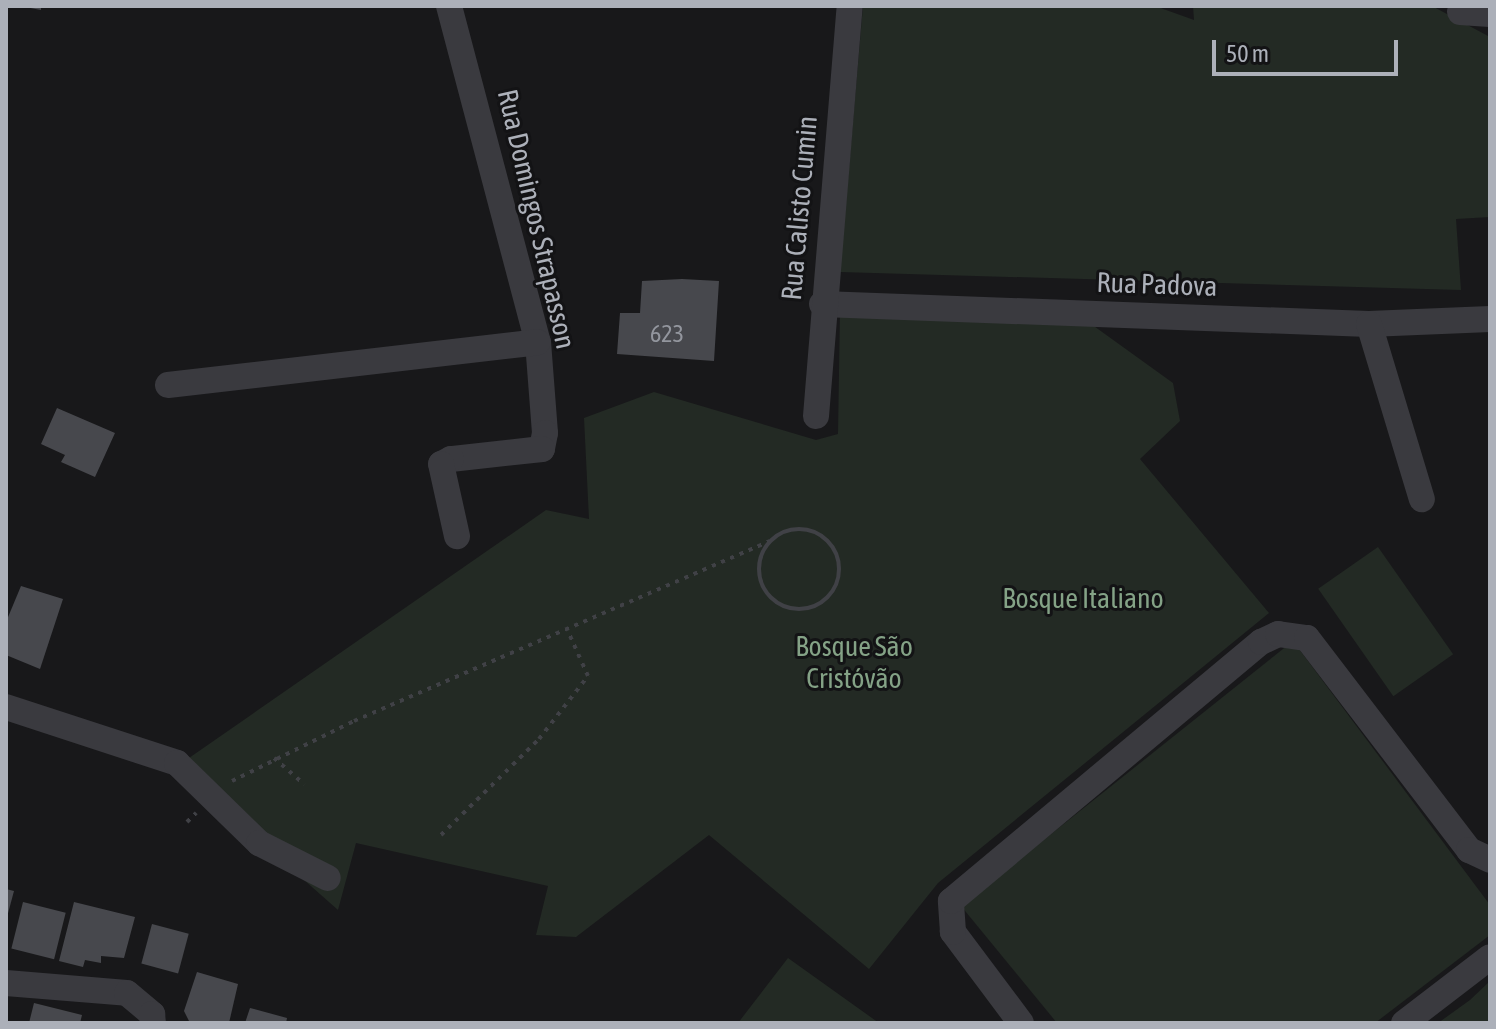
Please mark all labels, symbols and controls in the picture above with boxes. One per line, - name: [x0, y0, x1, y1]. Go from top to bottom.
- scale bar: [1216, 24, 1402, 74]
- text: 50 m: [1226, 40, 1269, 67]
- street label: Rua Domingos Strapasson: [491, 86, 583, 352]
- street label: Rua Calisto Cumin: [774, 114, 824, 302]
- street label: Rua Padova: [1096, 265, 1218, 303]
- house number: 623: [650, 320, 684, 348]
- park label: Bosque Italiano: [1002, 581, 1164, 615]
- park label: Bosque São Cristóvão: [795, 629, 913, 695]

